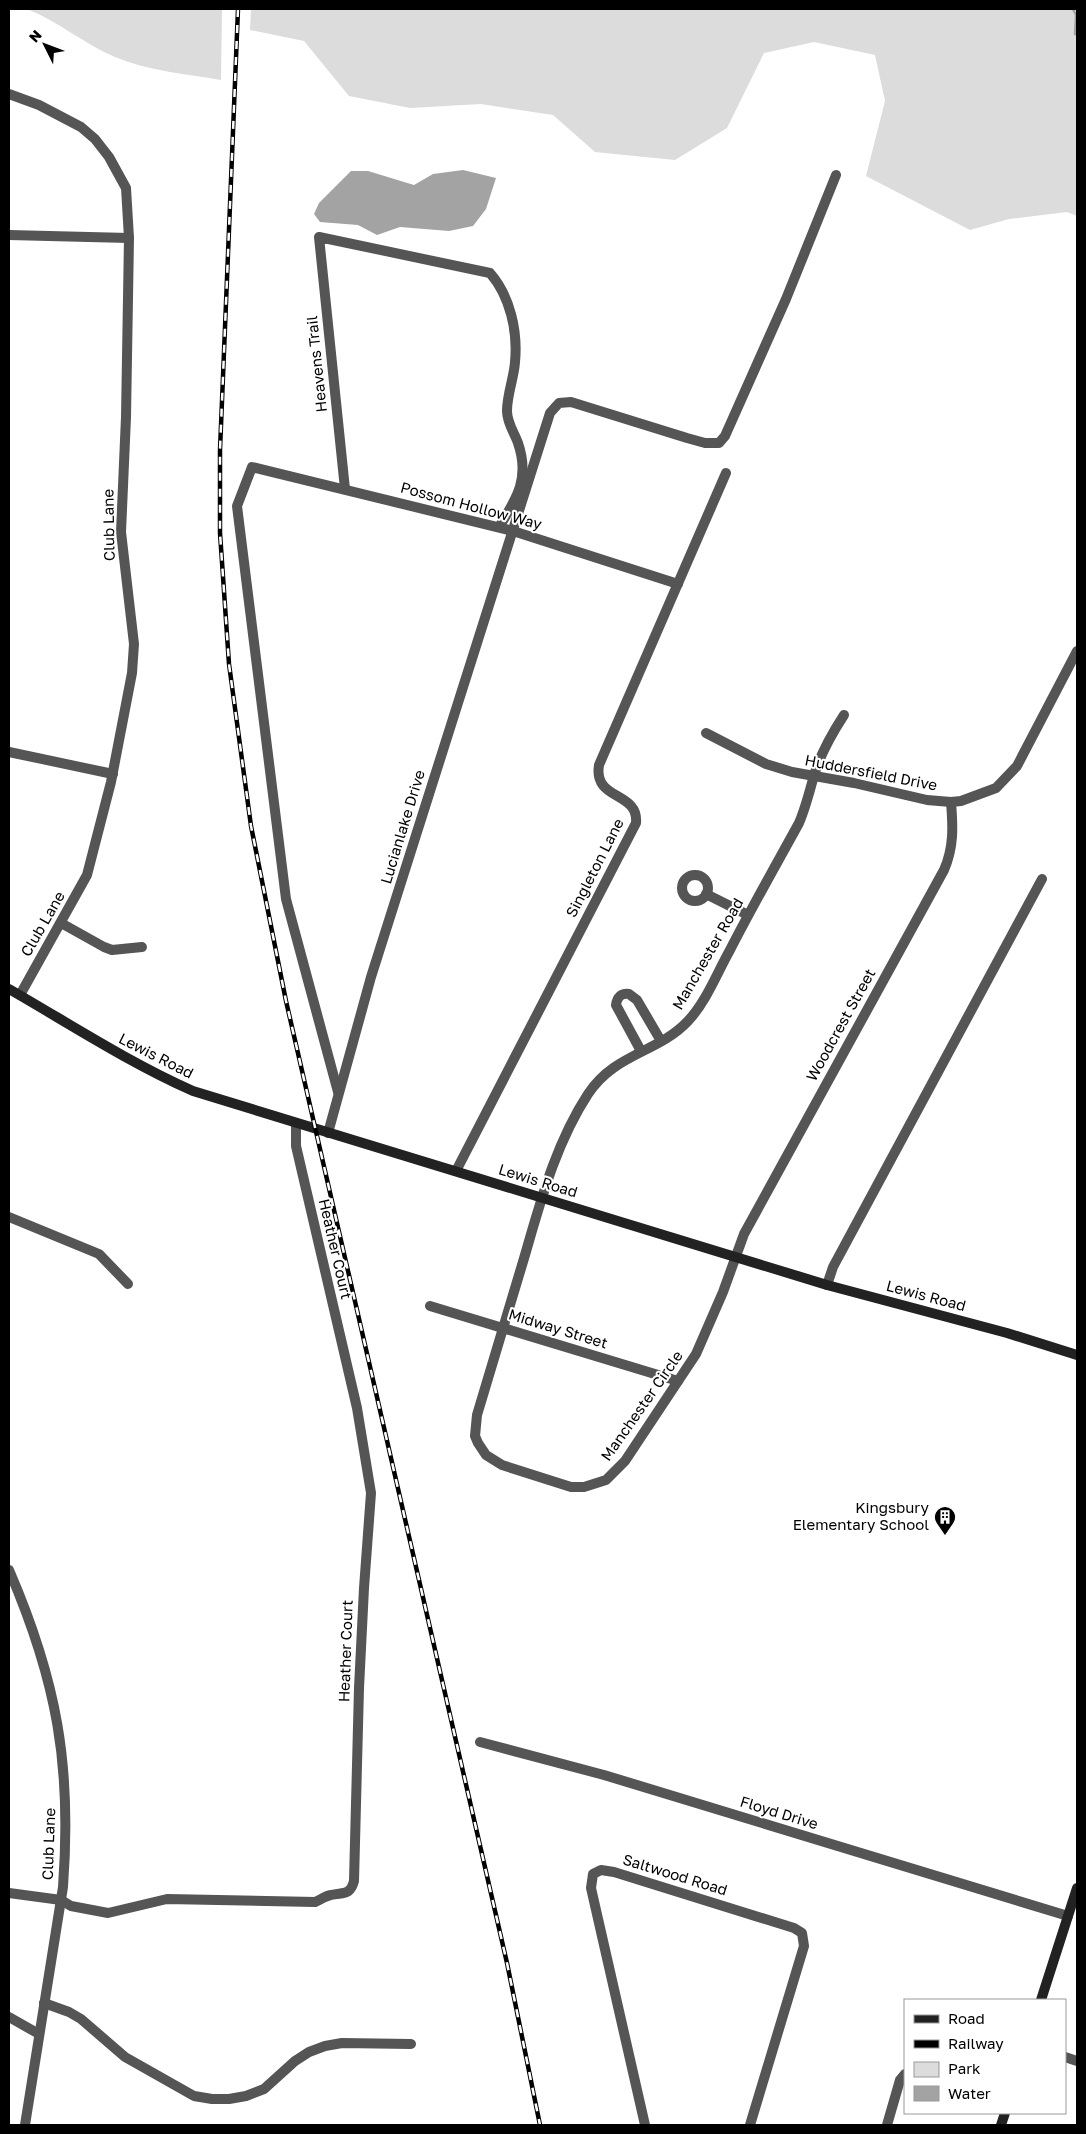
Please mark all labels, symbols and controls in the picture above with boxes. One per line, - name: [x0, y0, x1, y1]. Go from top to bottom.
- north arrow: [20, 20, 70, 70]
- text: N: [25, 26, 45, 46]
- street label: Heavens Trail: [302, 315, 330, 413]
- street label: Possom Hollow Way: [399, 478, 544, 533]
- street label: Club Lane: [98, 488, 118, 561]
- street label: Huddersfield Drive: [803, 750, 939, 794]
- street label: Lucianlake Drive: [376, 767, 428, 886]
- street label: Singleton Lane: [561, 815, 627, 920]
- street label: Club Lane: [16, 888, 68, 959]
- street label: Manchester Road: [668, 895, 746, 1012]
- street label: Woodcrest Street: [802, 965, 878, 1084]
- street label: Lewis Road: [116, 1029, 197, 1082]
- street label: Lewis Road: [497, 1160, 580, 1201]
- street label: Heather Court: [316, 1197, 356, 1301]
- street label: Lewis Road: [885, 1276, 968, 1314]
- street label: Midway Street: [507, 1304, 610, 1352]
- street label: Manchester Circle: [596, 1347, 686, 1464]
- place label: Kingsbury Elementary School: [793, 1498, 930, 1533]
- building icon: Kingsbury Elementary School: [933, 1505, 957, 1536]
- street label: Heather Court: [334, 1599, 356, 1702]
- street label: Floyd Drive: [738, 1792, 821, 1833]
- street label: Club Lane: [38, 1807, 58, 1880]
- street label: Saltwood Road: [621, 1850, 730, 1899]
- legend: [904, 1999, 1066, 2114]
- text: Road: [948, 2009, 985, 2027]
- text: Railway: [948, 2034, 1004, 2052]
- text: Park: [948, 2059, 981, 2077]
- text: Water: [948, 2084, 991, 2102]

